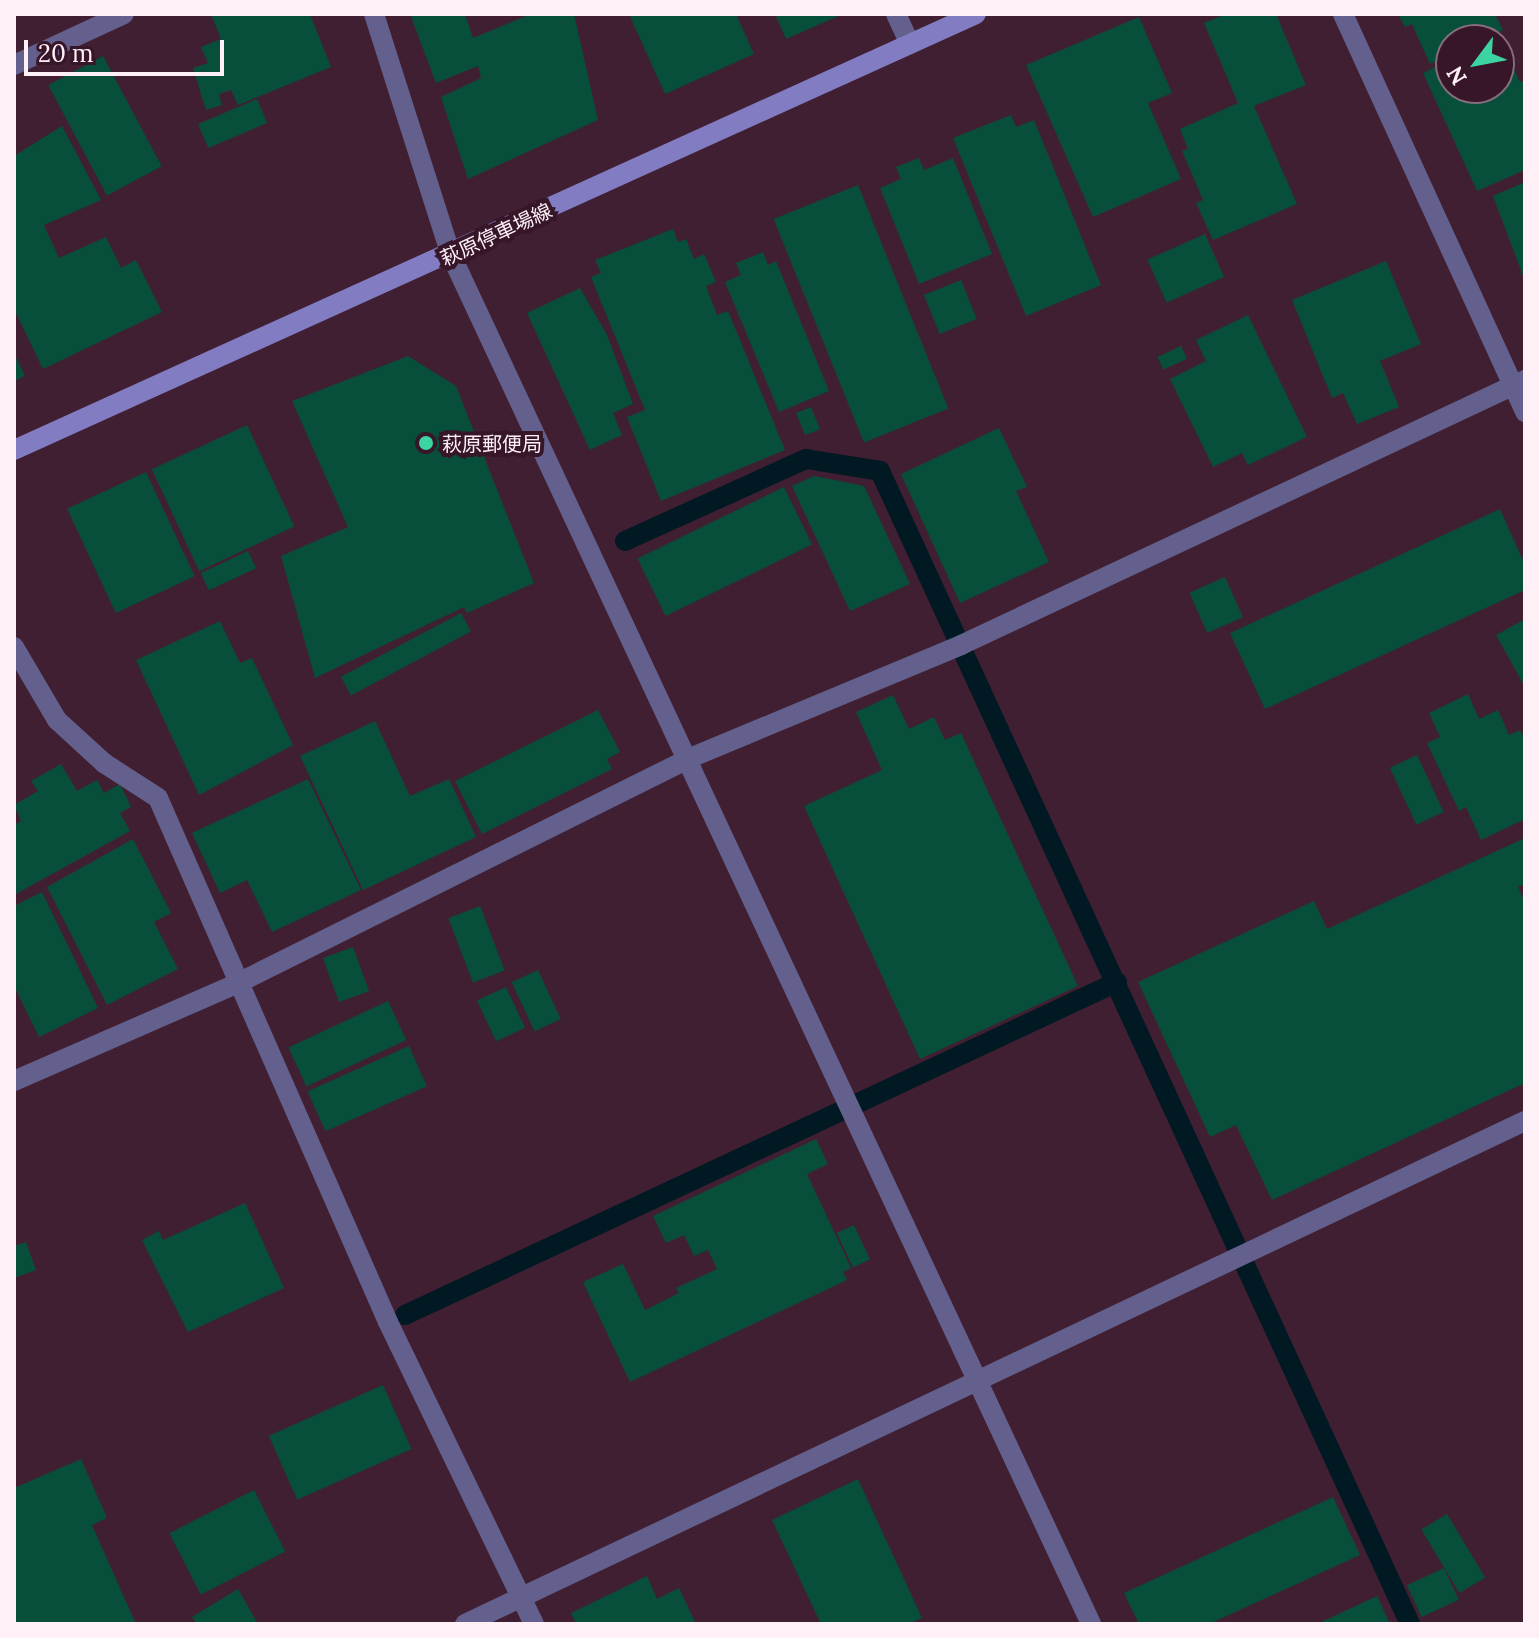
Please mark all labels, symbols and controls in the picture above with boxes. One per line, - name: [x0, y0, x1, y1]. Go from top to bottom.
- scale bar: [28, 24, 228, 74]
- north arrow: [1435, 24, 1515, 104]
- text: 20 m: [38, 38, 94, 69]
- text: N: [1440, 61, 1473, 90]
- street label: 萩原停車場線: [437, 198, 555, 270]
- place label: 萩原郵便局: [442, 431, 542, 455]
- marker: 萩原郵便局: [417, 434, 435, 452]

